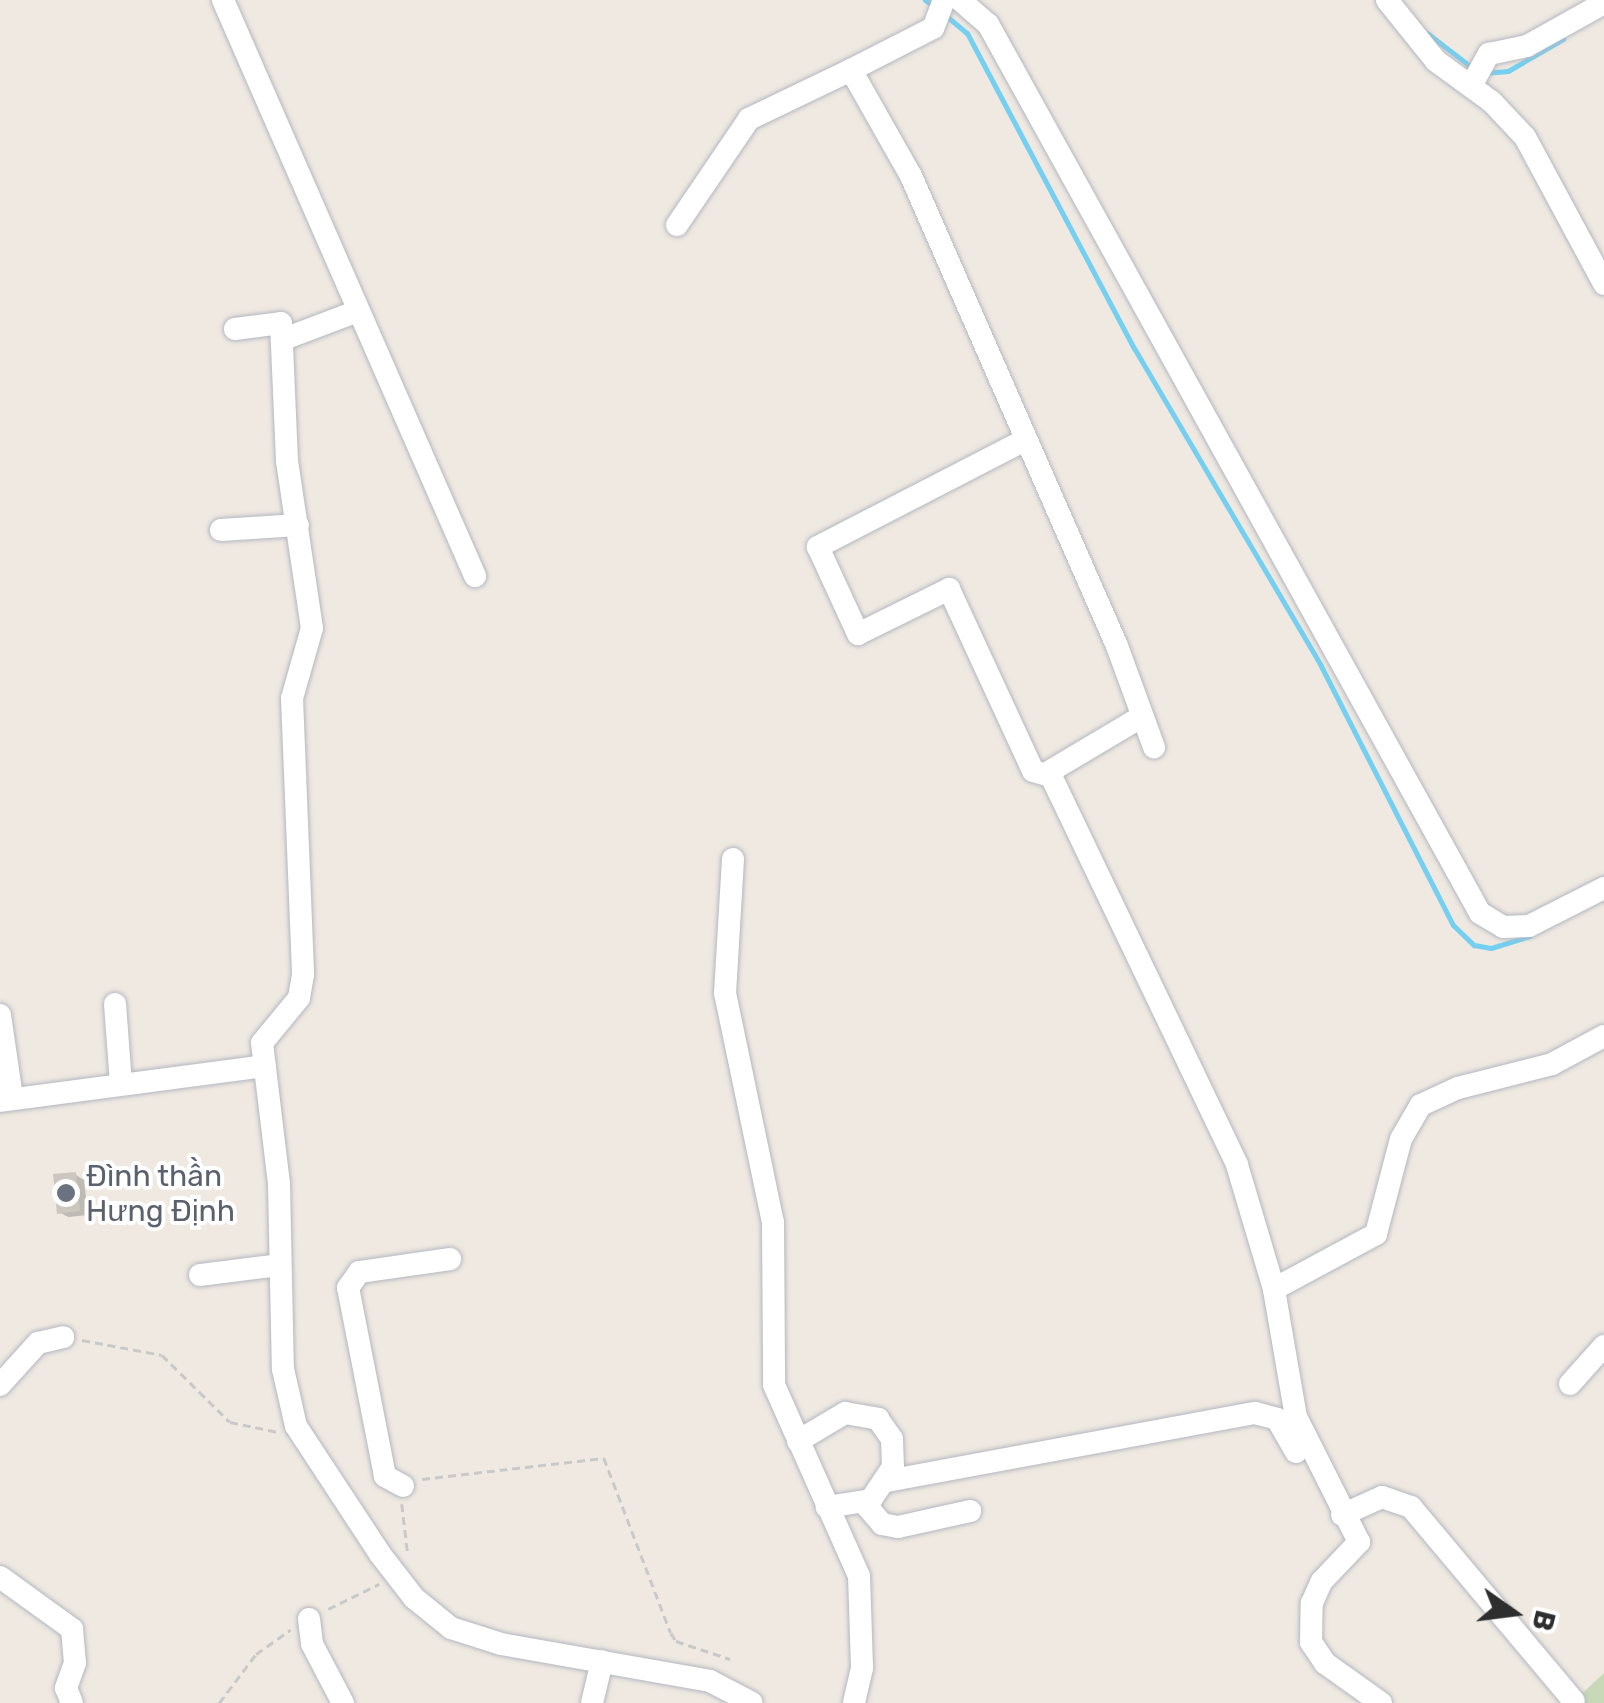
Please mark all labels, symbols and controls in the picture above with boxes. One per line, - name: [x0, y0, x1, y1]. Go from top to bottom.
- place label: Đình thần Hưng Định: [86, 1158, 235, 1228]
- marker: Đình thần Hưng Định: [55, 1182, 77, 1204]
- north arrow: [1464, 1563, 1564, 1663]
- text: B: [1525, 1607, 1562, 1634]

